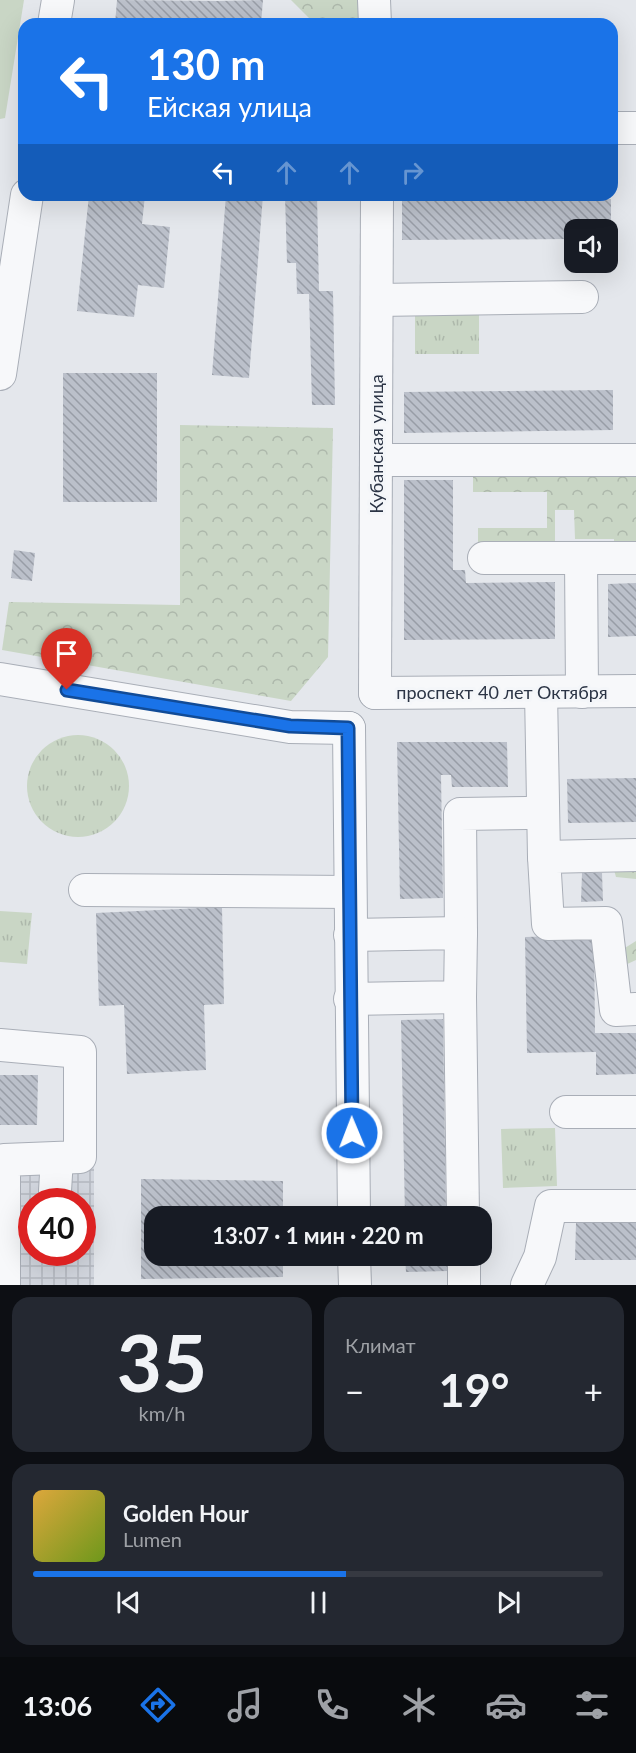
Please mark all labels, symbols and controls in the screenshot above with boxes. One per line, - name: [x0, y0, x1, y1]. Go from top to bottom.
- text: 130 m: [147, 39, 265, 89]
- icon: left: [48, 42, 126, 120]
- text: Ейская улица: [147, 90, 312, 123]
- icon: left: [207, 156, 240, 189]
- icon: ahead: [270, 156, 303, 189]
- icon: ahead: [333, 156, 366, 189]
- icon: right: [396, 156, 429, 189]
- map controls: [564, 219, 618, 273]
- button: sound: [564, 219, 618, 273]
- street label: Кубанская улица: [365, 374, 387, 514]
- pin: [41, 628, 92, 690]
- icon: arrive: [50, 637, 83, 670]
- street label: проспект 40 лет Октября: [396, 681, 608, 703]
- position arrow: [320, 1101, 384, 1165]
- speed limit sign: 40: [18, 1188, 96, 1266]
- text: 13:07 · 1 мин · 220 m: [212, 1222, 424, 1249]
- text: 35: [117, 1315, 207, 1409]
- text: Климат: [345, 1333, 416, 1357]
- text: 19°: [439, 1363, 509, 1417]
- text: −: [345, 1371, 364, 1411]
- text: +: [584, 1371, 603, 1411]
- text: km/h: [139, 1401, 185, 1425]
- text: Golden Hour: [123, 1500, 249, 1527]
- text: Lumen: [123, 1527, 182, 1551]
- icon: previous: [112, 1586, 145, 1619]
- icon: pause: [302, 1586, 335, 1619]
- icon: next: [492, 1586, 525, 1619]
- icon: directions: [137, 1684, 179, 1726]
- icon: music: [224, 1684, 266, 1726]
- icon: phone: [311, 1684, 353, 1726]
- icon: climate: [398, 1684, 440, 1726]
- icon: car: [485, 1684, 527, 1726]
- icon: filters: [571, 1684, 613, 1726]
- text: 13:06: [22, 1689, 92, 1722]

